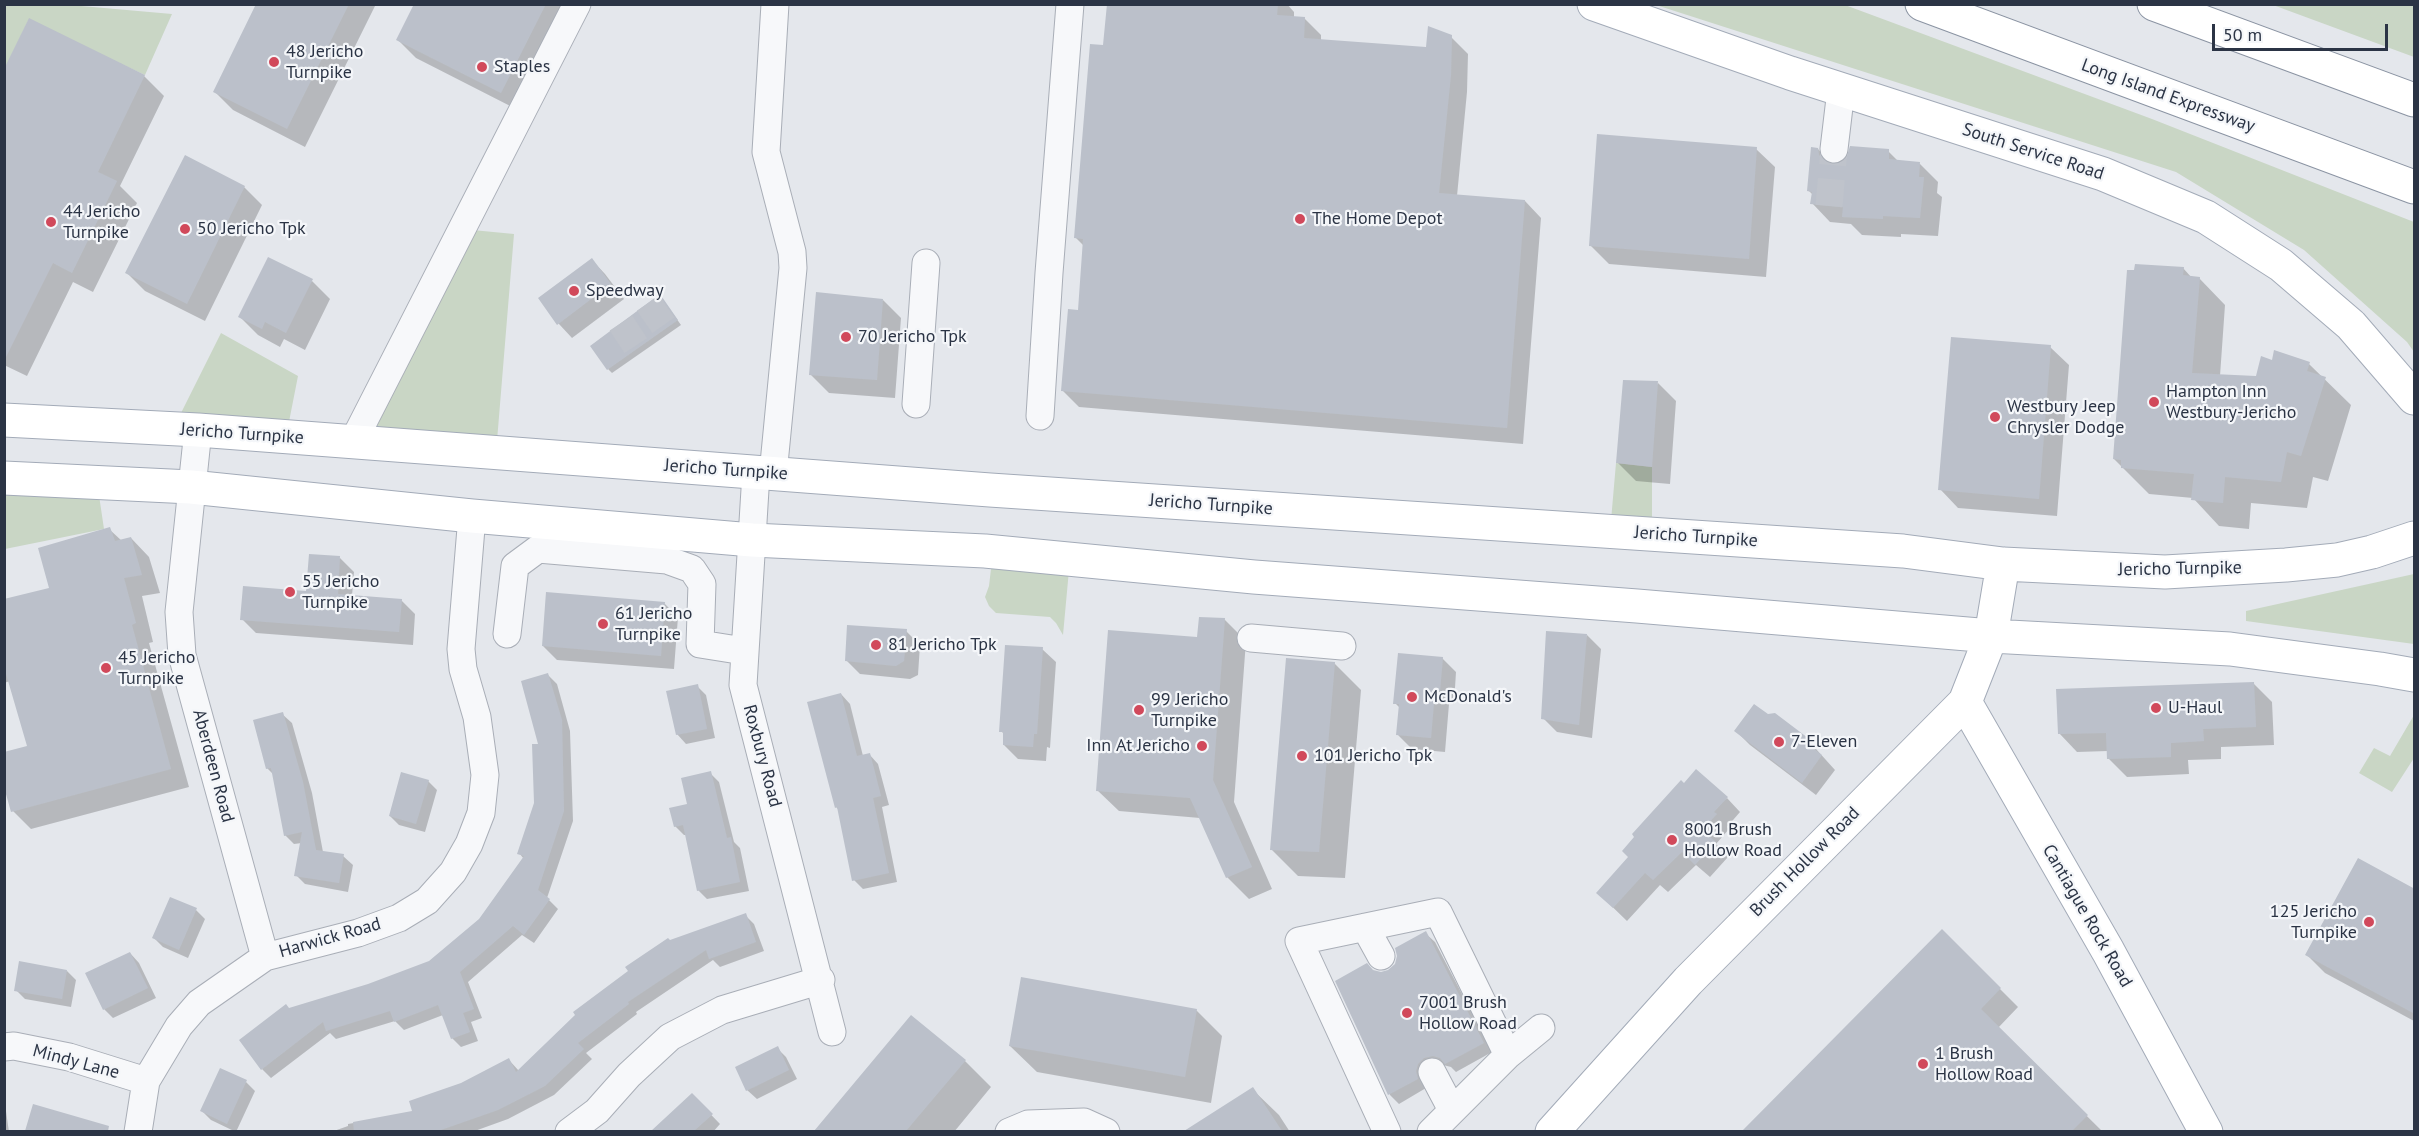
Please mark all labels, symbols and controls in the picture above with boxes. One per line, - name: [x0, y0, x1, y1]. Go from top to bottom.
- scale bar: [2215, 12, 2390, 50]
- text: 50 m: [2223, 23, 2262, 46]
- place label: 48 Jericho Turnpike: [286, 41, 363, 84]
- marker: 48 Jericho Turnpike: [267, 55, 281, 69]
- street label: Long Island Expressway: [2078, 55, 2258, 137]
- place label: Staples: [494, 56, 550, 78]
- marker: Staples: [475, 60, 489, 74]
- street label: South Service Road: [1959, 119, 2107, 185]
- place label: 44 Jericho Turnpike: [63, 201, 140, 244]
- place label: The Home Depot: [1312, 208, 1442, 230]
- marker: The Home Depot: [1293, 212, 1307, 226]
- marker: 44 Jericho Turnpike: [44, 215, 58, 229]
- place label: 50 Jericho Tpk: [197, 218, 306, 240]
- marker: 50 Jericho Tpk: [178, 222, 192, 236]
- place label: Speedway: [586, 280, 664, 302]
- marker: Speedway: [567, 284, 581, 298]
- place label: 70 Jericho Tpk: [858, 326, 967, 348]
- marker: 70 Jericho Tpk: [839, 330, 853, 344]
- place label: Hampton Inn Westbury-Jericho: [2166, 381, 2296, 424]
- marker: Hampton Inn Westbury-Jericho: [2147, 395, 2161, 409]
- place label: Westbury Jeep Chrysler Dodge: [2007, 396, 2124, 438]
- marker: Westbury Jeep Chrysler Dodge: [1988, 410, 2002, 424]
- street label: Jericho Turnpike: [180, 419, 304, 449]
- street label: Jericho Turnpike: [664, 455, 788, 485]
- street label: Jericho Turnpike: [1149, 490, 1273, 520]
- street label: Jericho Turnpike: [1634, 522, 1758, 552]
- street label: Jericho Turnpike: [2118, 557, 2242, 581]
- place label: 55 Jericho Turnpike: [302, 571, 379, 614]
- marker: 55 Jericho Turnpike: [283, 585, 297, 599]
- place label: 61 Jericho Turnpike: [615, 603, 692, 646]
- marker: 61 Jericho Turnpike: [596, 617, 610, 631]
- place label: 81 Jericho Tpk: [888, 634, 997, 656]
- marker: 81 Jericho Tpk: [869, 638, 883, 652]
- place label: 45 Jericho Turnpike: [118, 647, 195, 690]
- marker: 45 Jericho Turnpike: [99, 661, 113, 675]
- place label: McDonald's: [1424, 686, 1512, 708]
- place label: 99 Jericho Turnpike: [1151, 689, 1228, 732]
- marker: McDonald's: [1405, 690, 1419, 704]
- place label: U-Haul: [2168, 697, 2222, 719]
- marker: U-Haul: [2149, 701, 2163, 715]
- street label: Roxbury Road: [738, 702, 786, 810]
- marker: 99 Jericho Turnpike: [1132, 703, 1146, 717]
- street label: Aberdeen Road: [188, 707, 238, 825]
- place label: 7-Eleven: [1791, 731, 1857, 753]
- place label: Inn At Jericho: [1086, 735, 1190, 757]
- marker: 7-Eleven: [1772, 735, 1786, 749]
- marker: Inn At Jericho: [1195, 739, 1209, 753]
- place label: 101 Jericho Tpk: [1314, 745, 1432, 767]
- marker: 101 Jericho Tpk: [1295, 749, 1309, 763]
- street label: Brush Hollow Road: [1746, 803, 1864, 921]
- place label: 8001 Brush Hollow Road: [1684, 819, 1782, 862]
- marker: 8001 Brush Hollow Road: [1665, 833, 1679, 847]
- street label: Cantiague Rock Road: [2037, 841, 2137, 991]
- place label: 125 Jericho Turnpike: [2270, 901, 2357, 944]
- street label: Harwick Road: [277, 913, 383, 963]
- marker: 125 Jericho Turnpike: [2362, 915, 2376, 929]
- place label: 7001 Brush Hollow Road: [1419, 992, 1517, 1034]
- marker: 7001 Brush Hollow Road: [1400, 1006, 1414, 1020]
- street label: Mindy Lane: [30, 1040, 122, 1084]
- place label: 1 Brush Hollow Road: [1935, 1043, 2033, 1086]
- marker: 1 Brush Hollow Road: [1916, 1057, 1930, 1071]

